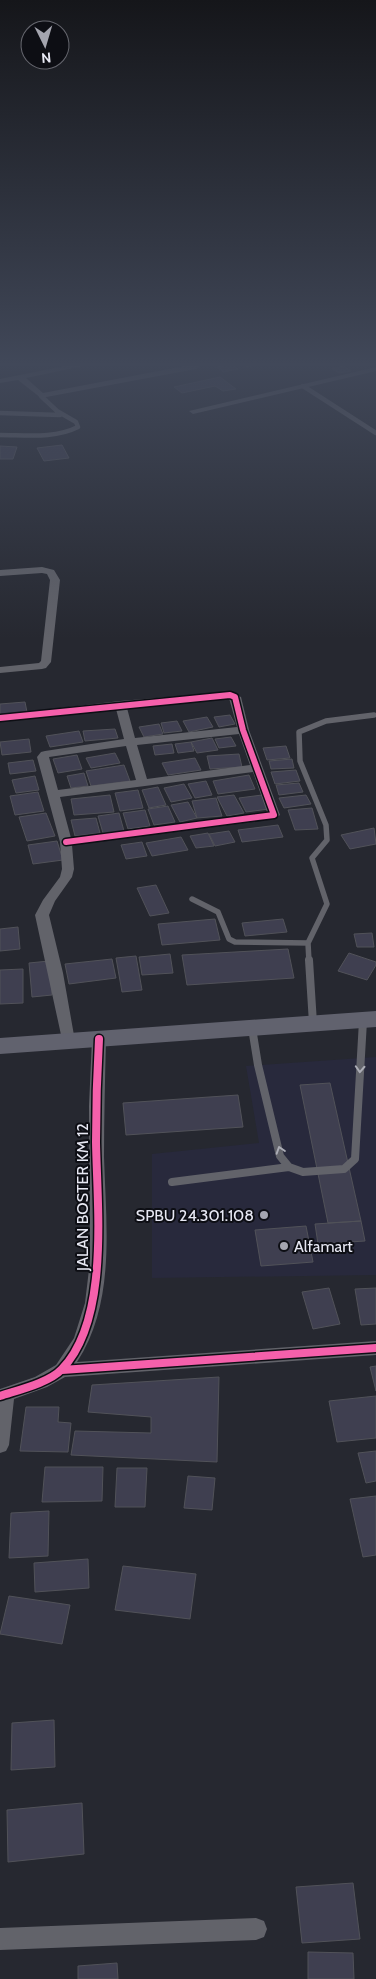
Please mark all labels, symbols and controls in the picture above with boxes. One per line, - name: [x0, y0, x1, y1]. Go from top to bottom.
- north arrow: [20, 20, 70, 70]
- text: N: [40, 49, 52, 67]
- one-way arrow: [354, 1065, 365, 1073]
- street label: JALAN BOSTER KM 12: [73, 1123, 92, 1272]
- one-way arrow: [275, 1147, 285, 1155]
- place label: SPBU 24.301.108: [136, 1206, 254, 1225]
- marker: SPBU 24.301.108: [258, 1209, 270, 1221]
- place label: Alfamart: [294, 1237, 353, 1256]
- marker: Alfamart: [278, 1240, 290, 1252]

